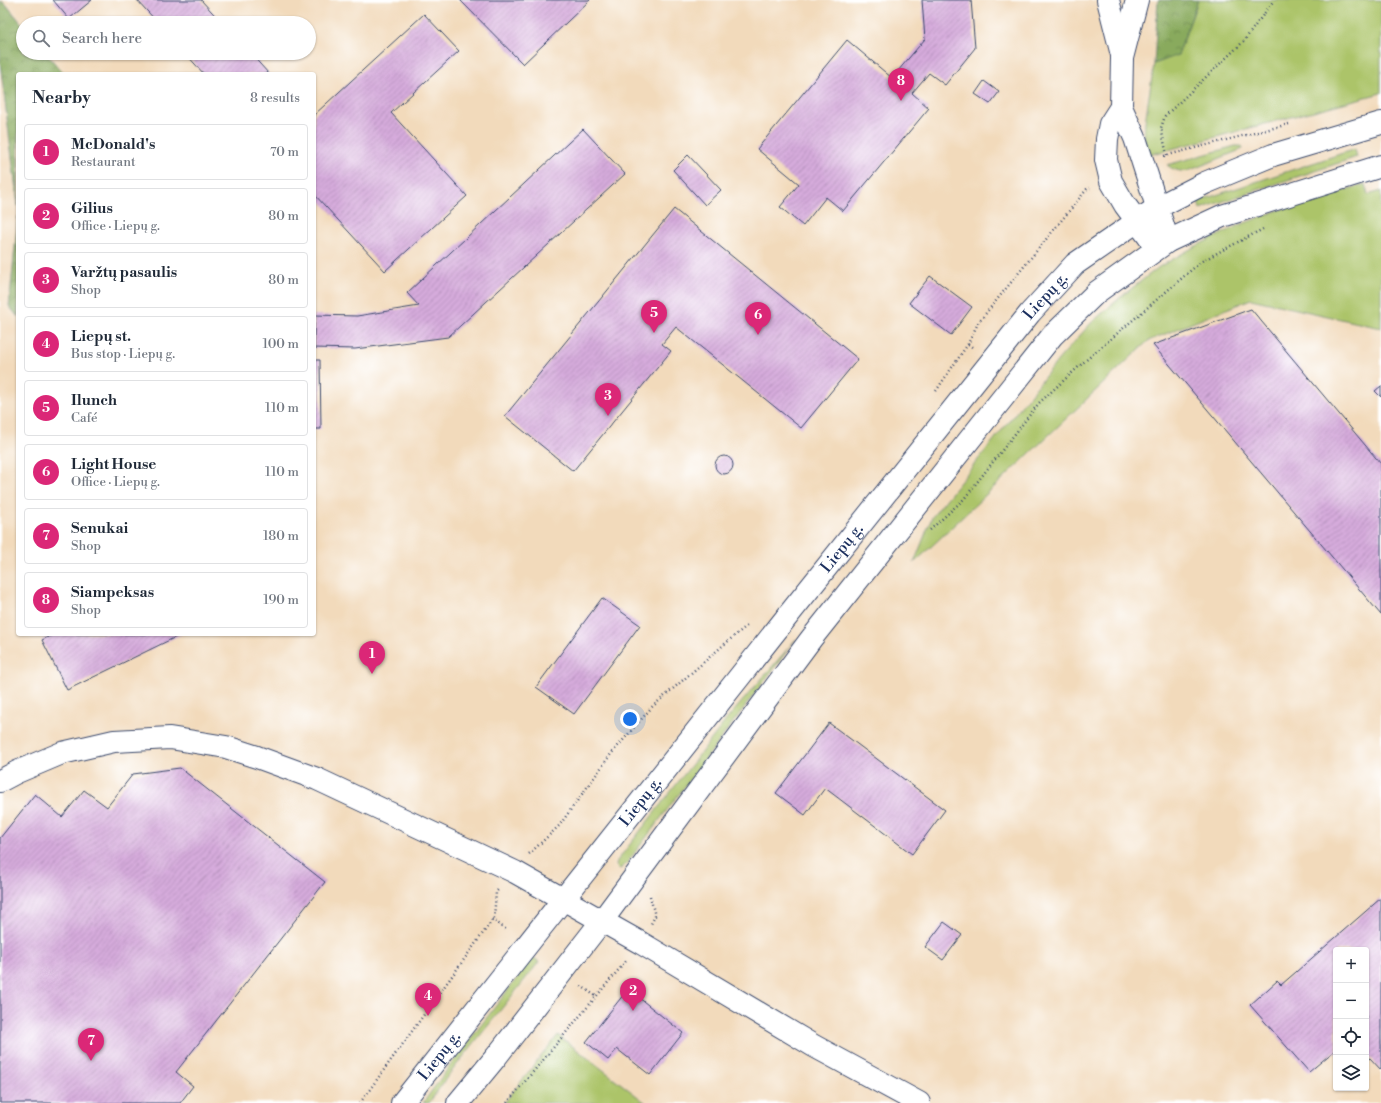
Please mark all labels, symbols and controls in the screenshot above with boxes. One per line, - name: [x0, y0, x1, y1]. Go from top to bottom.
- search box: [16, 16, 316, 60]
- icon: search: [30, 27, 52, 49]
- text: Search here: [62, 29, 142, 48]
- pin: 8: [888, 68, 914, 101]
- text: Nearby: [32, 87, 91, 109]
- text: 8 results: [250, 90, 300, 106]
- text: McDonald's: [71, 135, 155, 154]
- text: 1: [43, 144, 49, 160]
- text: 70 m: [270, 144, 299, 160]
- text: Restaurant: [71, 154, 136, 170]
- text: Gilius: [71, 199, 113, 218]
- text: 2: [42, 208, 50, 224]
- text: 80 m: [268, 208, 299, 224]
- text: Office · Liepų g.: [71, 218, 160, 234]
- text: Varžtų pasaulis: [71, 263, 177, 282]
- street label: Liepų g.: [1019, 268, 1072, 324]
- text: 3: [42, 272, 50, 288]
- text: 80 m: [268, 272, 299, 288]
- text: Shop: [71, 282, 101, 298]
- pin: 5: [641, 300, 667, 333]
- pin: 6: [745, 302, 771, 335]
- text: Liepų st.: [71, 327, 131, 346]
- text: 4: [42, 336, 50, 352]
- text: 100 m: [263, 336, 299, 352]
- text: Bus stop · Liepų g.: [71, 346, 175, 362]
- pin: 3: [595, 383, 621, 416]
- text: Ilunch: [71, 391, 117, 410]
- text: 5: [42, 400, 50, 416]
- text: 110 m: [265, 400, 299, 416]
- text: Café: [71, 410, 98, 426]
- text: Light House: [71, 455, 156, 474]
- text: 6: [42, 464, 50, 480]
- text: 110 m: [265, 464, 299, 480]
- text: Office · Liepų g.: [71, 474, 160, 490]
- text: Senukai: [71, 519, 128, 538]
- street label: Liepų g.: [816, 520, 868, 577]
- text: 7: [42, 528, 50, 544]
- text: 180 m: [263, 528, 299, 544]
- text: Shop: [71, 538, 101, 554]
- text: Siampeksas: [71, 583, 154, 602]
- text: 8: [42, 592, 50, 608]
- text: 190 m: [263, 592, 299, 608]
- text: Shop: [71, 602, 101, 618]
- pin: 1: [359, 641, 385, 674]
- your location: [620, 709, 640, 729]
- street label: Liepų g.: [615, 773, 666, 831]
- map controls: [1333, 947, 1369, 1091]
- button: +: [1333, 947, 1369, 983]
- pin: 2: [620, 978, 646, 1011]
- pin: 4: [415, 983, 441, 1016]
- button: −: [1333, 983, 1369, 1019]
- button: locate: [1333, 1019, 1369, 1055]
- street label: Liepų g.: [414, 1027, 465, 1085]
- pin: 7: [78, 1028, 104, 1061]
- button: layers: [1333, 1055, 1369, 1091]

